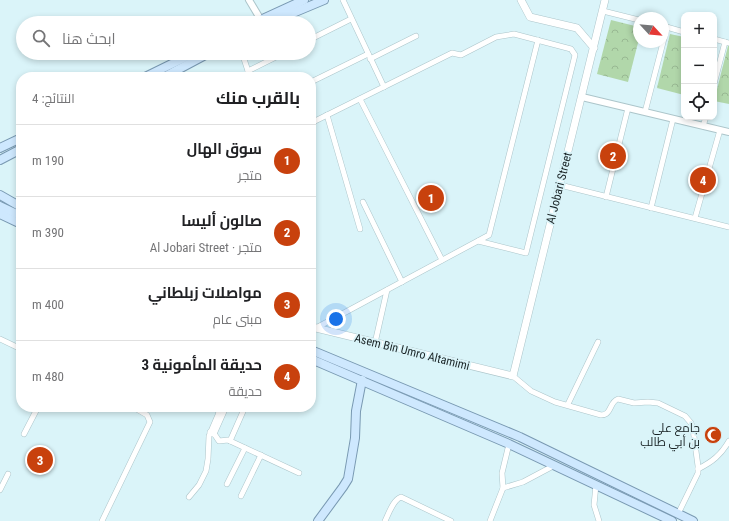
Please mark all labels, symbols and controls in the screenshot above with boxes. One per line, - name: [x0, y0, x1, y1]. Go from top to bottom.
- north arrow: [633, 12, 669, 48]
- map controls: [681, 12, 717, 120]
- button: +: [681, 12, 717, 48]
- search box: [16, 16, 316, 60]
- icon: search: [30, 27, 52, 49]
- text: ابحث هنا: [62, 30, 116, 48]
- button: −: [681, 48, 717, 84]
- button: locate: [681, 84, 717, 120]
- text: بالقرب منك: [216, 88, 300, 108]
- text: النتائج: 4: [32, 91, 75, 106]
- text: سوق الهال: [187, 140, 262, 158]
- pin: 2: [600, 141, 626, 171]
- street label: Al Jobari Street: [543, 150, 575, 225]
- text: 190 m: [32, 153, 64, 168]
- text: 1: [284, 153, 290, 168]
- pin: 4: [690, 165, 716, 195]
- text: متجر: [238, 168, 262, 183]
- pin: 1: [418, 183, 444, 213]
- text: صالون أليسا: [181, 212, 262, 230]
- text: 390 m: [32, 225, 64, 240]
- text: 2: [284, 225, 290, 240]
- text: متجر · Al Jobari Street: [150, 240, 262, 255]
- text: مواصلات زبلطاني: [148, 284, 262, 302]
- text: 400 m: [32, 297, 64, 312]
- text: 3: [284, 297, 290, 312]
- your location: [326, 309, 346, 329]
- text: مبنى عام: [213, 312, 262, 327]
- street label: Asem Bin Umro Altamimi: [353, 331, 471, 373]
- text: حديقة المأمونية 3: [141, 356, 262, 374]
- text: 480 m: [32, 369, 64, 384]
- text: 4: [284, 369, 290, 384]
- text: حديقة: [229, 384, 262, 399]
- place label: جامع علي بن أبي طالب: [640, 421, 700, 452]
- mosque icon: جامع علي بن أبي طالب: [703, 425, 723, 445]
- pin: 3: [27, 445, 53, 475]

